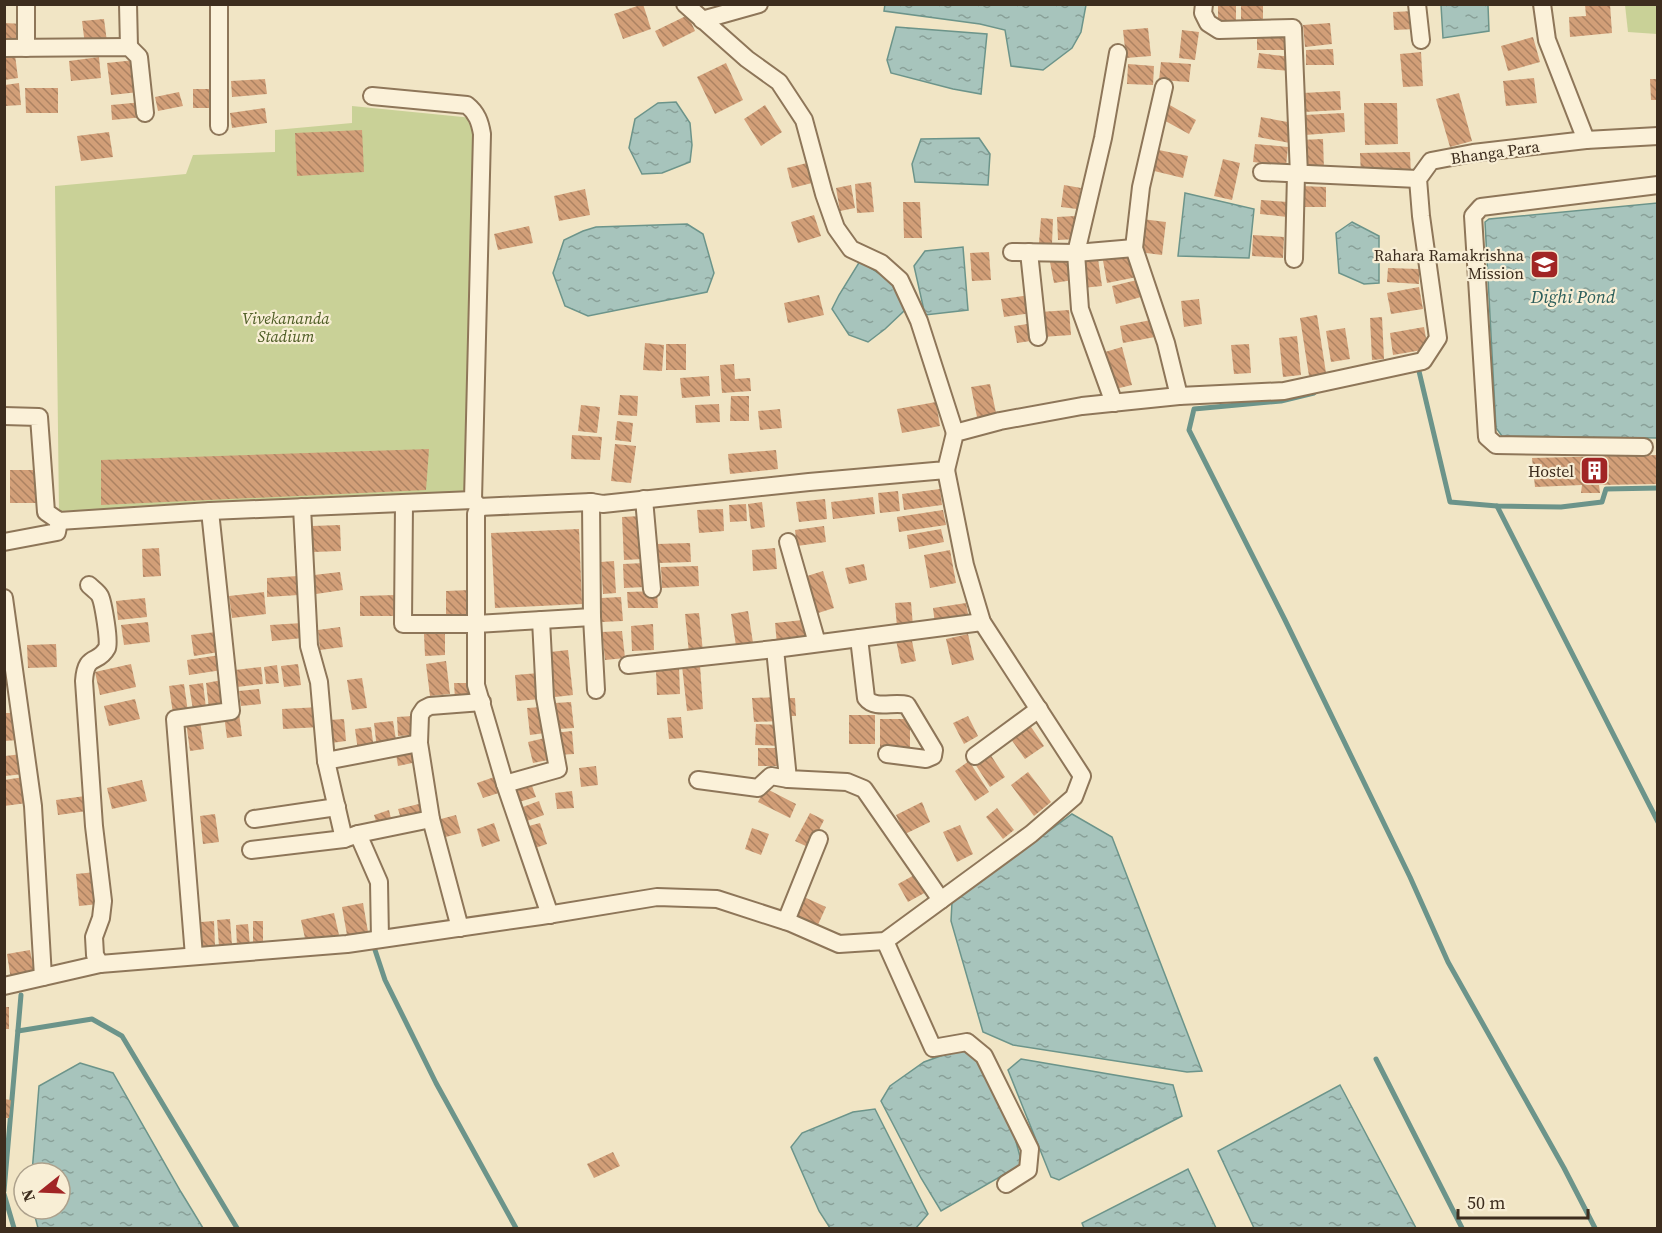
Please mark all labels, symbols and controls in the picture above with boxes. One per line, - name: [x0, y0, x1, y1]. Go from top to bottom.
- street label: Bhanga Para: [1449, 135, 1542, 169]
- place label: Rahara Ramakrishna Mission: [1374, 244, 1525, 284]
- school or university icon: Rahara Ramakrishna Mission: [1529, 248, 1561, 280]
- water label: Dighi Pond: [1530, 284, 1616, 309]
- park label: Vivekananda Stadium: [242, 307, 330, 347]
- building icon: Hostel: [1579, 455, 1611, 487]
- place label: Hostel: [1528, 460, 1574, 482]
- north arrow: [12, 1161, 72, 1221]
- scale bar: [1458, 1182, 1588, 1220]
- text: N: [15, 1186, 40, 1205]
- text: 50 m: [1467, 1190, 1505, 1215]

